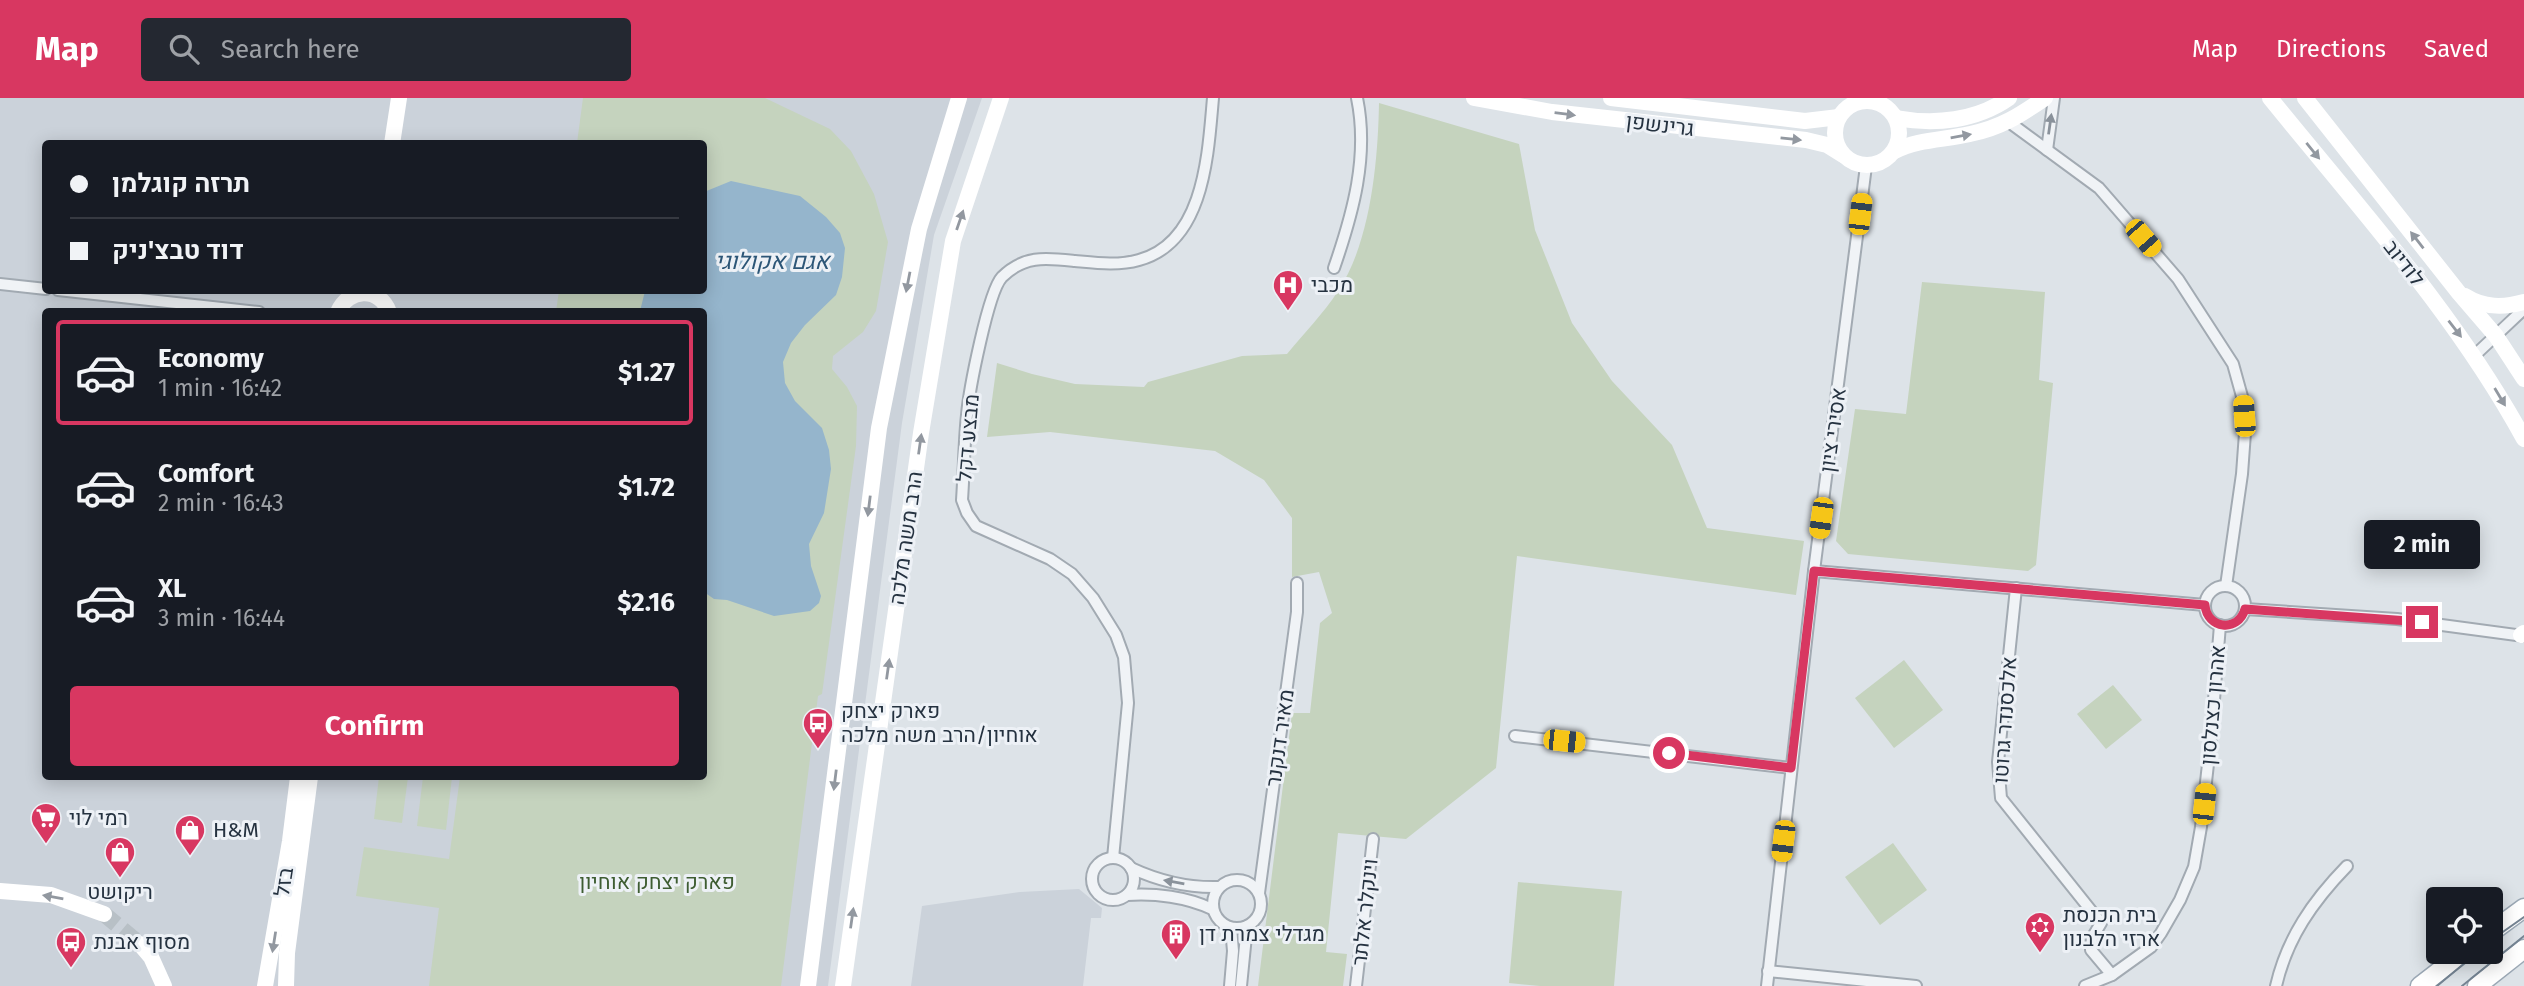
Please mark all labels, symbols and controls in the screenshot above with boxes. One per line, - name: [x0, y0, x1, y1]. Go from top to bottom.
- search box: [141, 18, 631, 81]
- text: Map: [35, 29, 99, 69]
- icon: search: [165, 30, 203, 68]
- text: Search here: [221, 34, 360, 65]
- text: Map: [2192, 35, 2238, 63]
- text: Directions: [2276, 35, 2386, 63]
- text: Saved: [2424, 35, 2489, 63]
- one-way arrow: [1554, 108, 1576, 119]
- street label: גרינשפן: [1625, 108, 1695, 142]
- one-way arrow: [2045, 113, 2056, 135]
- one-way arrow: [1950, 130, 1972, 141]
- one-way arrow: [1780, 133, 1802, 144]
- one-way arrow: [2305, 142, 2320, 159]
- text: תרזה קוגלמן: [112, 168, 250, 199]
- car: [1848, 192, 1873, 236]
- one-way arrow: [955, 209, 966, 230]
- car: [2122, 215, 2165, 261]
- one-way arrow: [2411, 231, 2425, 249]
- text: דוד טבצ'ניק: [112, 235, 244, 266]
- street label: לודיוב: [2378, 235, 2430, 291]
- water label: אגם אקולוגי: [715, 247, 831, 275]
- hospital icon: מכבי: [1271, 268, 1305, 312]
- one-way arrow: [903, 271, 914, 293]
- place label: מכבי: [1311, 272, 1353, 298]
- one-way arrow: [2447, 320, 2461, 338]
- icon: car: [74, 341, 137, 404]
- text: Economy: [158, 343, 264, 374]
- text: $1.27: [618, 357, 675, 388]
- text: 1 min · 16:42: [158, 374, 282, 402]
- street label: אסירי ציון: [1814, 386, 1852, 474]
- one-way arrow: [2494, 387, 2507, 406]
- street label: מבצע דקל: [951, 393, 985, 483]
- car: [2233, 394, 2256, 438]
- one-way arrow: [914, 433, 925, 455]
- icon: car: [74, 456, 137, 519]
- text: Comfort: [158, 458, 254, 489]
- street label: הרב משה מלכה: [884, 469, 928, 607]
- text: $1.72: [618, 472, 675, 503]
- text: 2 min · 16:43: [158, 489, 284, 517]
- one-way arrow: [864, 495, 875, 517]
- car: [1808, 496, 1835, 540]
- callout: 2 min: [2364, 520, 2480, 570]
- text: 2 min: [2394, 530, 2450, 558]
- icon: car: [74, 571, 137, 634]
- text: XL: [158, 573, 186, 604]
- text: $2.16: [617, 587, 675, 618]
- text: 3 min · 16:44: [158, 604, 285, 632]
- route end: [2406, 606, 2438, 638]
- street label: אהרון כצנלסון: [2195, 644, 2231, 766]
- street label: אלכסנדר גרוטו: [1988, 656, 2022, 784]
- one-way arrow: [882, 658, 893, 680]
- button: Confirm: [70, 686, 679, 766]
- street label: מאיר דנקנר: [1260, 687, 1300, 789]
- place label: פארק יצחק אוחיון/הרב משה מלכה: [841, 698, 1038, 748]
- bus stop icon: פארק יצחק אוחיון/הרב משה מלכה: [801, 706, 835, 750]
- car: [1543, 728, 1586, 754]
- route start: [1653, 737, 1685, 769]
- one-way arrow: [829, 769, 840, 791]
- car: [2192, 782, 2217, 826]
- supermarket icon: רמי לוי: [29, 801, 63, 845]
- place label: רמי לוי: [69, 805, 128, 831]
- shop icon: H&M: [173, 813, 207, 857]
- place label: H&M: [213, 817, 259, 843]
- car: [1771, 819, 1796, 863]
- shop icon: ריקושט: [103, 835, 137, 879]
- street label: וינקלר אלתר: [1346, 857, 1384, 967]
- street label: בזל: [269, 866, 299, 898]
- park label: פארק יצחק אוחיון: [579, 869, 735, 895]
- one-way arrow: [1163, 877, 1185, 888]
- place label: ריקושט: [87, 879, 153, 905]
- map controls: [2426, 887, 2503, 964]
- button: locate: [2426, 887, 2503, 964]
- one-way arrow: [42, 891, 64, 902]
- place label: בית הכנסת ארזי הלבנון: [2063, 902, 2160, 952]
- one-way arrow: [847, 907, 858, 929]
- synagogue icon: בית הכנסת ארזי הלבנון: [2023, 910, 2057, 954]
- building icon: מגדלי צמרת דן: [1159, 917, 1193, 961]
- place label: מגדלי צמרת דן: [1199, 921, 1325, 947]
- bus stop icon: מסוף אבנת: [54, 925, 88, 969]
- place label: מסוף אבנת: [94, 929, 190, 955]
- one-way arrow: [268, 931, 279, 953]

